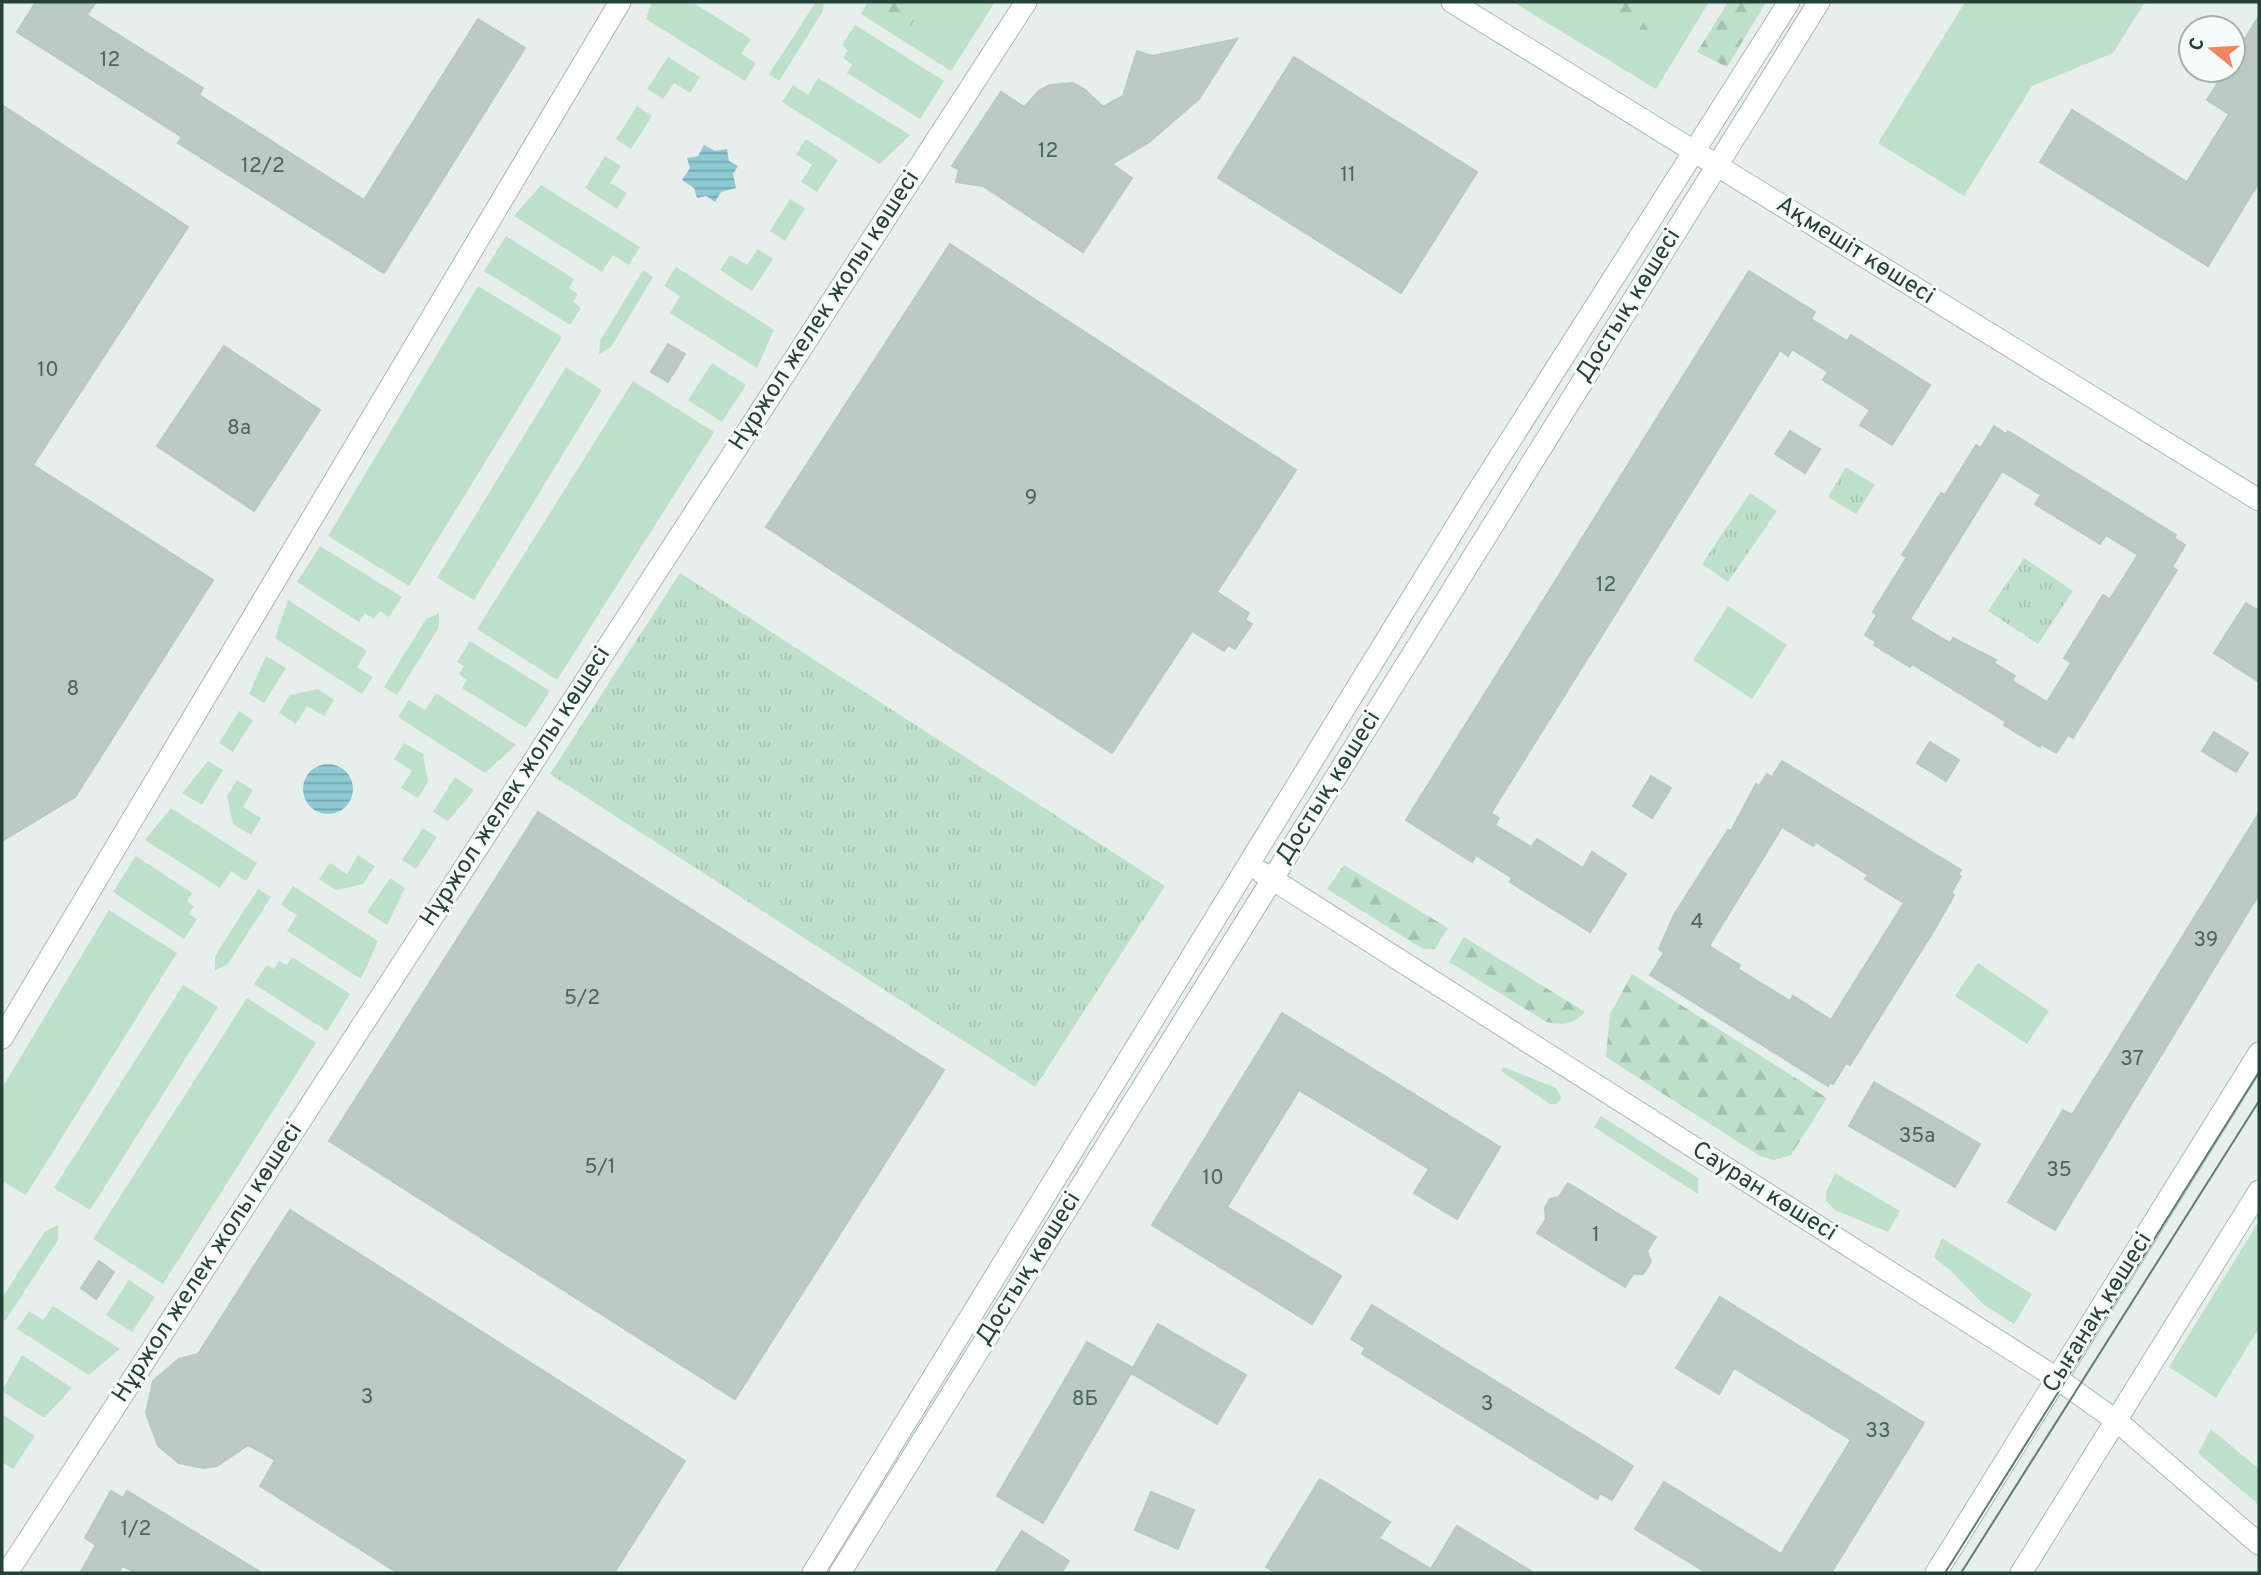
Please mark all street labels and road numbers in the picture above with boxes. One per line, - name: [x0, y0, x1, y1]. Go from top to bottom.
- street label: Нұржол желек жолы көшесі: [723, 165, 927, 457]
- street label: Ақмешіт көшесі: [1770, 190, 1940, 312]
- street label: Достық көшесі: [1570, 224, 1688, 388]
- street label: Нұржол желек жолы көшесі: [414, 641, 618, 933]
- street label: Достық көшесі: [1270, 706, 1388, 870]
- street label: Нұржол желек жолы көшесі: [106, 1117, 310, 1409]
- street label: Сауран көшесі: [1686, 1135, 1842, 1249]
- street label: Достық көшесі: [970, 1187, 1088, 1351]
- street label: Сығанақ көшесі: [2037, 1227, 2159, 1399]

